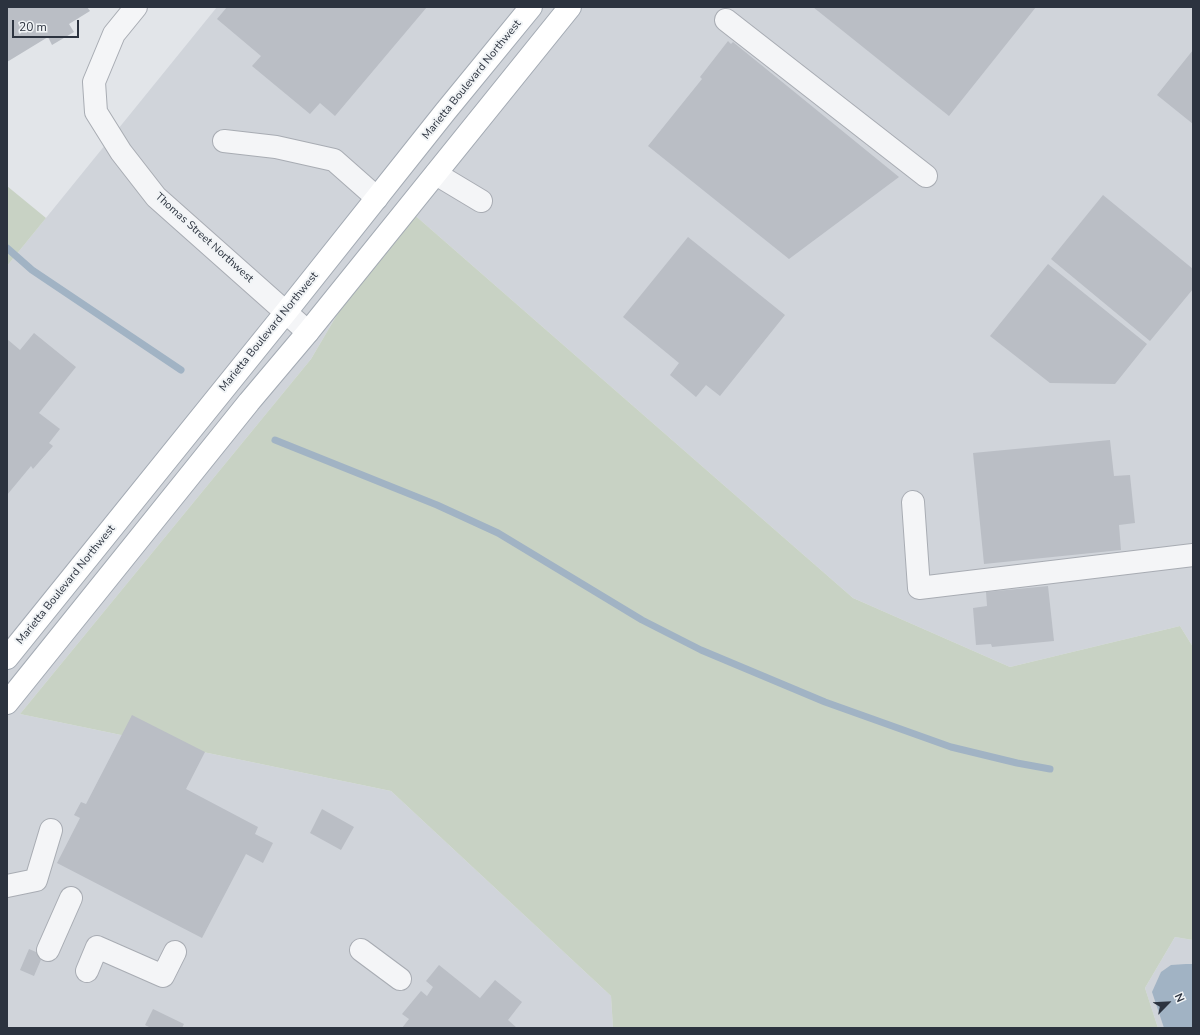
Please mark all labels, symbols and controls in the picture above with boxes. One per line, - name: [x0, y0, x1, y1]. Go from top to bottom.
- scale bar: [14, 12, 81, 38]
- street label: Marietta Boulevard Northwest: [420, 18, 524, 142]
- text: 20 m: [19, 19, 47, 35]
- street label: Thomas Street Northwest: [152, 190, 256, 286]
- street label: Marietta Boulevard Northwest: [217, 270, 321, 394]
- street label: Marietta Boulevard Northwest: [14, 523, 118, 647]
- north arrow: [1148, 983, 1188, 1023]
- text: N: [1171, 991, 1188, 1005]

